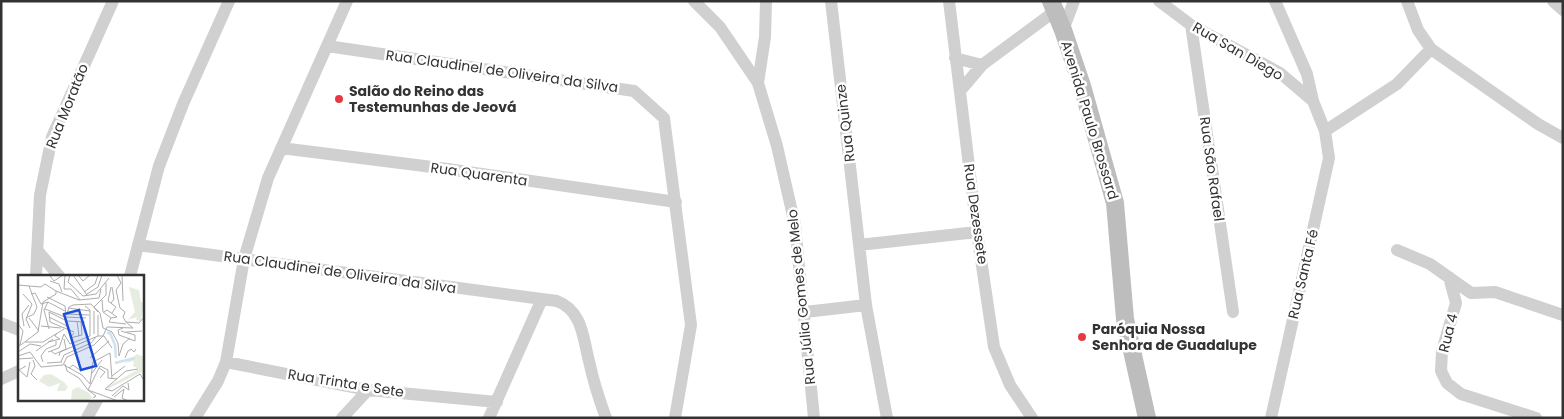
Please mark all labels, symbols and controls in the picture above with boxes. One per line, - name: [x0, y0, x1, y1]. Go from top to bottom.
- street label: Rua San Diego: [1189, 17, 1287, 85]
- street label: Avenida Paulo Brossard: [1056, 38, 1124, 202]
- street label: Rua Claudinel de Oliveira da Silva: [385, 45, 619, 97]
- street label: Rua Moratão: [41, 61, 93, 151]
- place label: Salão do Reino das Testemunhas de Jeová: [349, 81, 516, 117]
- street label: Rua Quinze: [830, 83, 860, 163]
- marker: Salão do Reino das Testemunhas de Jeová: [333, 93, 345, 105]
- street label: Rua São Rafael: [1195, 116, 1229, 222]
- street label: Rua Quarenta: [429, 157, 529, 191]
- street label: Rua Dezessete: [959, 162, 993, 266]
- street label: Rua Júlia Gomes de Melo: [782, 208, 820, 386]
- street label: Rua Santa Fé: [1283, 227, 1323, 321]
- street label: Rua Claudinei de Oliveira da Silva: [223, 246, 457, 298]
- inset map: [18, 275, 144, 402]
- street label: Rua 4: [1434, 311, 1463, 355]
- place label: Paróquia Nossa Senhora de Guadalupe: [1092, 319, 1257, 355]
- marker: Paróquia Nossa Senhora de Guadalupe: [1076, 331, 1088, 343]
- street label: Rua Trinta e Sete: [287, 364, 406, 402]

